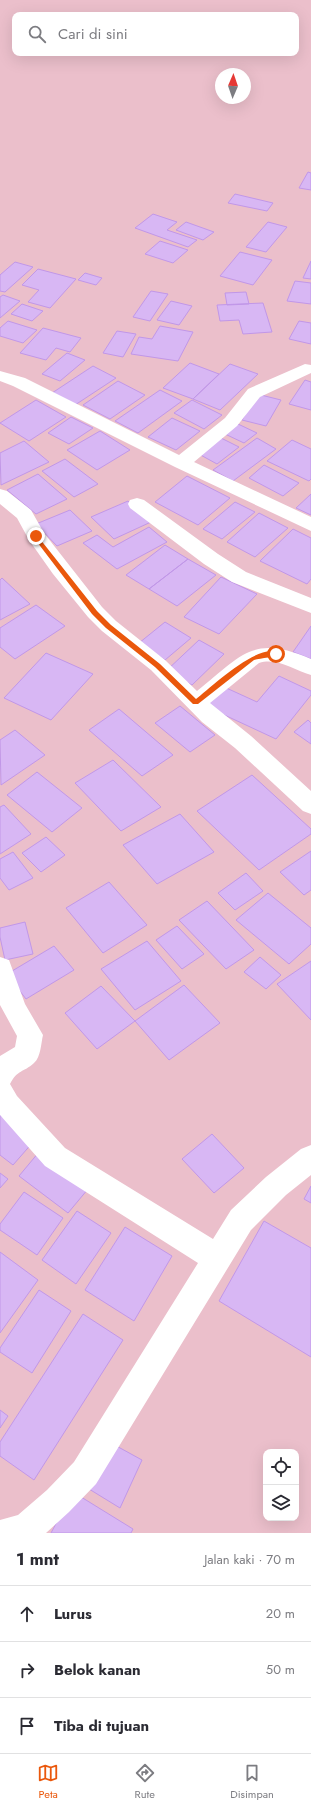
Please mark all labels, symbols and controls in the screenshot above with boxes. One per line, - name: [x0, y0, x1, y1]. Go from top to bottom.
- search box: [12, 12, 299, 56]
- icon: search: [26, 23, 48, 45]
- text: Cari di sini: [58, 23, 128, 45]
- north arrow: [215, 68, 251, 104]
- route end: [27, 527, 45, 545]
- route start: [267, 645, 285, 663]
- map controls: [263, 1449, 299, 1521]
- button: locate: [263, 1449, 299, 1485]
- button: layers: [263, 1485, 299, 1521]
- text: 1 mnt: [16, 1547, 59, 1571]
- text: Jalan kaki · 70 m: [204, 1550, 295, 1569]
- icon: ahead: [16, 1603, 38, 1625]
- text: Lurus: [54, 1603, 92, 1625]
- text: 20 m: [266, 1604, 295, 1623]
- icon: right: [16, 1659, 38, 1681]
- text: Belok kanan: [54, 1659, 141, 1681]
- text: 50 m: [266, 1660, 295, 1679]
- icon: arrive: [16, 1715, 38, 1737]
- text: Tiba di tujuan: [54, 1715, 149, 1737]
- tab: Peta: [37, 1762, 59, 1802]
- tab: Rute: [134, 1762, 156, 1802]
- tab: Disimpan: [230, 1762, 274, 1802]

